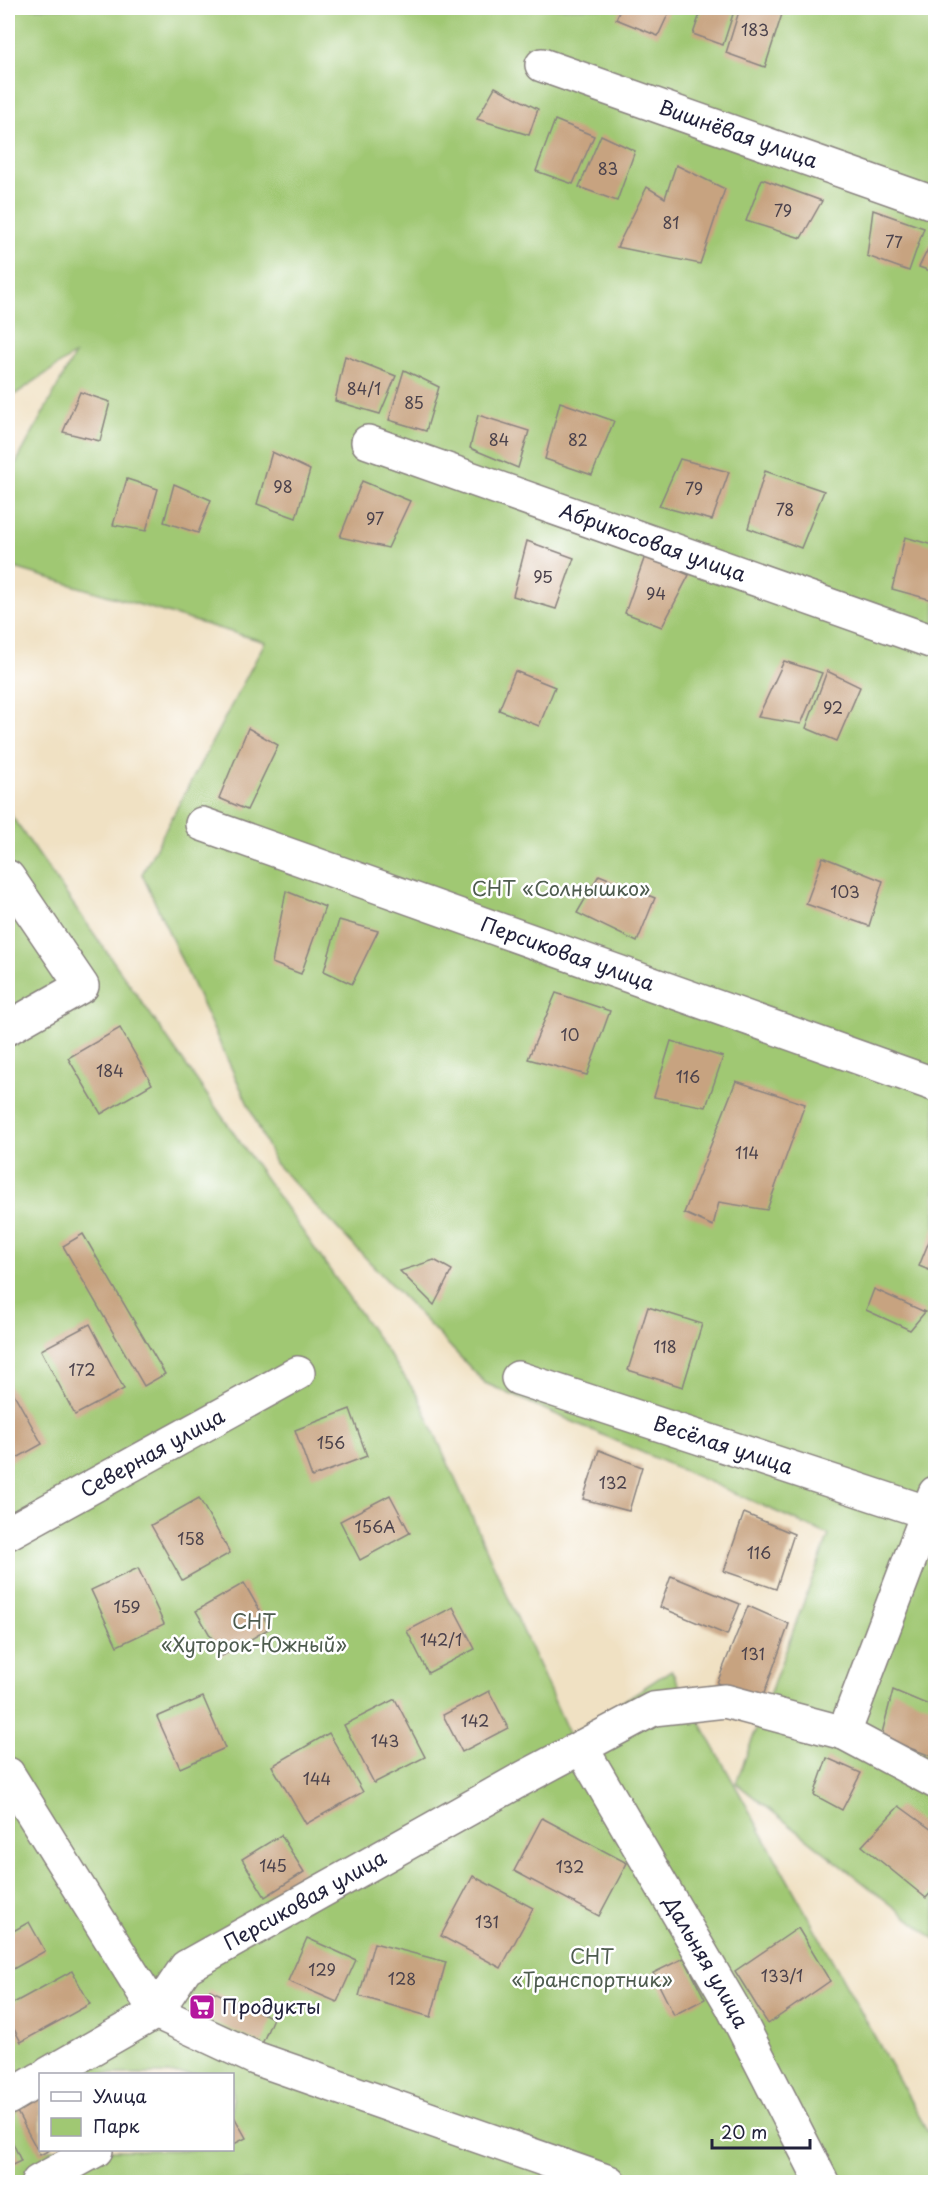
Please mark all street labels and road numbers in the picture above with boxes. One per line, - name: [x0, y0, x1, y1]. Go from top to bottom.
- street label: Вишнёвая улица: [655, 91, 822, 175]
- street label: Абрикосовая улица: [556, 495, 751, 589]
- street label: Персиковая улица: [477, 908, 659, 998]
- street label: Северная улица: [74, 1400, 230, 1504]
- street label: Весёлая улица: [650, 1408, 798, 1481]
- street label: Персиковая улица: [218, 1842, 392, 1957]
- street label: Дальняя улица: [657, 1889, 757, 2033]

